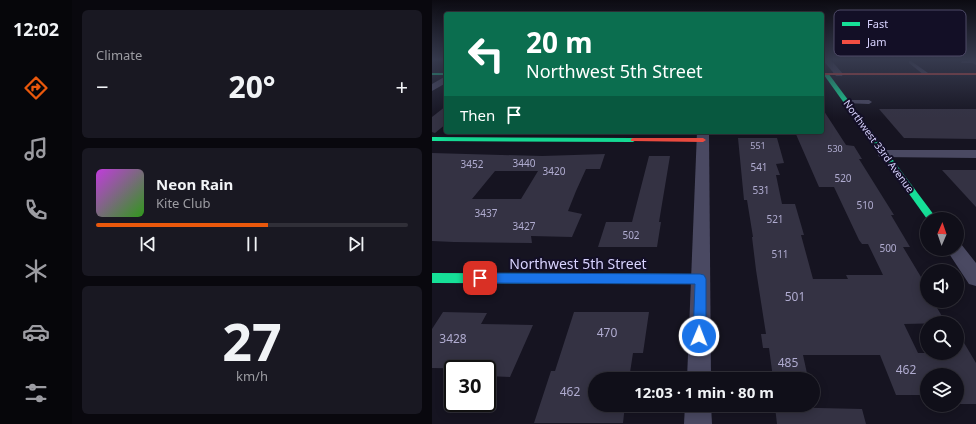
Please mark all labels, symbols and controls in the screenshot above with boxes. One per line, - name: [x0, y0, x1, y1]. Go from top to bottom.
- legend: [834, 10, 966, 56]
- text: Fast: [867, 16, 888, 31]
- text: 12:02: [13, 17, 59, 41]
- text: 20 m: [526, 23, 593, 61]
- icon: left: [460, 28, 512, 80]
- text: Jam: [866, 34, 886, 49]
- text: Climate: [96, 46, 142, 64]
- text: Northwest 5th Street: [526, 59, 703, 83]
- text: 20°: [228, 66, 276, 107]
- text: −: [96, 71, 109, 101]
- text: +: [395, 71, 408, 101]
- icon: directions: [22, 74, 50, 102]
- street label: Northwest 33rd Avenue: [841, 97, 918, 195]
- icon: arrive: [503, 104, 525, 126]
- text: Then: [460, 105, 495, 125]
- icon: music: [22, 135, 50, 163]
- house number: 551: [750, 139, 766, 152]
- house number: 530: [827, 142, 843, 155]
- house number: 3440: [513, 156, 536, 170]
- house number: 3452: [461, 157, 484, 171]
- house number: 541: [750, 160, 768, 174]
- house number: 3420: [543, 164, 566, 178]
- house number: 520: [834, 171, 852, 185]
- text: Neon Rain: [156, 174, 233, 194]
- house number: 531: [752, 183, 770, 197]
- text: Kite Club: [156, 194, 210, 212]
- icon: phone: [22, 196, 50, 224]
- house number: 510: [856, 198, 874, 212]
- house number: 3437: [475, 206, 498, 220]
- house number: 521: [766, 212, 784, 226]
- north arrow: [920, 212, 964, 256]
- map controls: [920, 212, 964, 412]
- house number: 3427: [513, 219, 536, 233]
- house number: 502: [622, 228, 640, 242]
- icon: previous: [137, 233, 159, 255]
- icon: pause: [241, 233, 263, 255]
- icon: next: [345, 233, 367, 255]
- house number: 500: [879, 241, 897, 255]
- house number: 511: [771, 247, 789, 261]
- street label: Northwest 5th Street: [509, 254, 647, 273]
- icon: climate: [22, 257, 50, 285]
- pin: [463, 261, 497, 295]
- button: sound: [920, 264, 964, 308]
- icon: arrive: [469, 267, 491, 289]
- house number: 501: [785, 288, 805, 305]
- text: 27: [222, 305, 282, 376]
- position arrow: [678, 315, 720, 357]
- button: search: [920, 316, 964, 360]
- icon: car: [22, 318, 50, 346]
- house number: 470: [597, 324, 617, 341]
- house number: 3428: [439, 330, 467, 347]
- house number: 485: [778, 354, 798, 371]
- speed limit sign: 30: [444, 360, 496, 412]
- house number: 462: [896, 361, 916, 378]
- text: km/h: [236, 367, 268, 385]
- button: layers: [920, 368, 964, 412]
- icon: filters: [22, 379, 50, 407]
- text: 12:03 · 1 min · 80 m: [634, 382, 774, 402]
- house number: 462: [560, 383, 580, 400]

